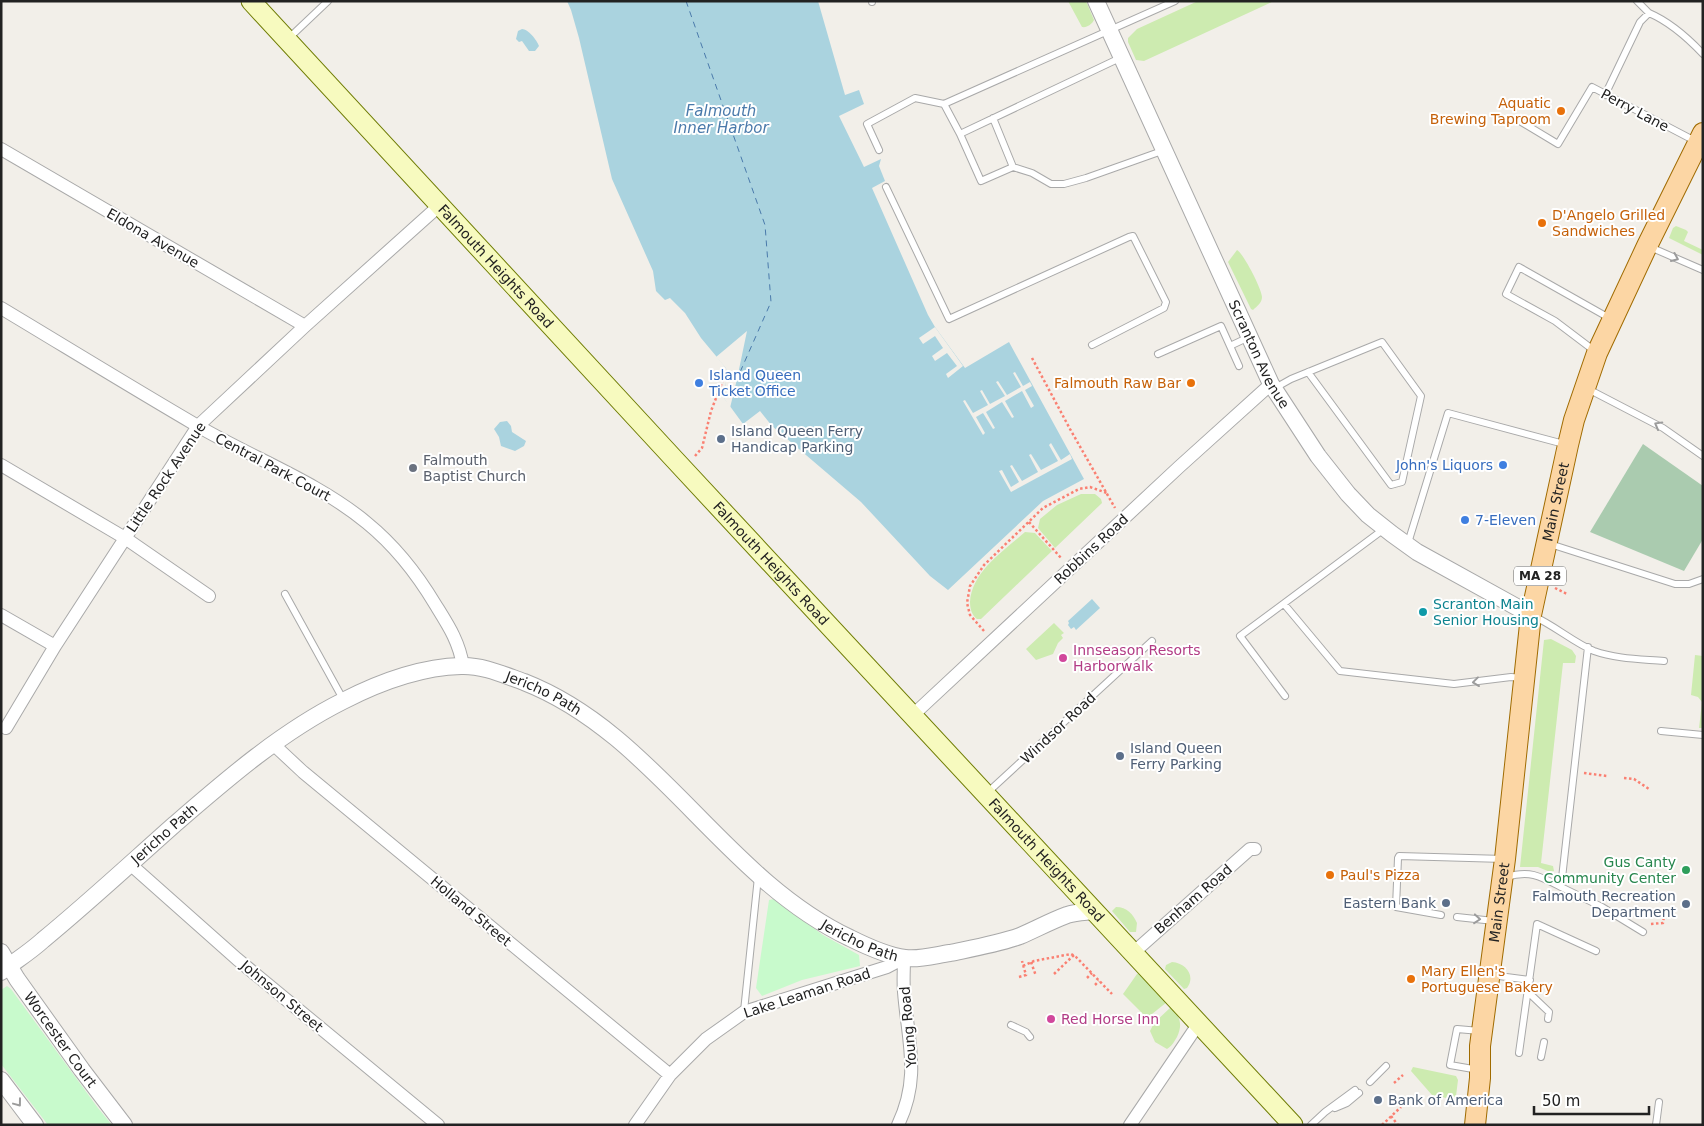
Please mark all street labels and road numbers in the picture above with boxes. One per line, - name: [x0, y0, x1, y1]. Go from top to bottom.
- street label: Perry Lane: [1598, 85, 1672, 135]
- street label: Falmouth Heights Road: [435, 201, 557, 331]
- street label: Eldona Avenue: [104, 205, 202, 271]
- street label: Scranton Avenue: [1226, 297, 1293, 411]
- street label: Little Rock Avenue: [123, 419, 209, 535]
- street label: Central Park Court: [212, 430, 334, 504]
- street label: Main Street: [1539, 460, 1572, 543]
- street label: Falmouth Heights Road: [710, 498, 832, 628]
- street label: Robbins Road: [1051, 511, 1131, 587]
- road number: MA 28: [1514, 566, 1566, 586]
- street label: Jericho Path: [502, 668, 585, 718]
- street label: Windsor Road: [1017, 689, 1099, 767]
- street label: Falmouth Heights Road: [986, 795, 1108, 925]
- street label: Jericho Path: [127, 800, 200, 868]
- street label: Benham Road: [1151, 861, 1235, 937]
- street label: Main Street: [1486, 861, 1513, 943]
- street label: Holland Street: [427, 873, 515, 950]
- street label: Jericho Path: [817, 916, 900, 964]
- street label: Johnson Street: [237, 956, 327, 1035]
- street label: Lake Leaman Road: [742, 965, 872, 1021]
- street label: Young Road: [896, 986, 920, 1069]
- street label: Worcester Court: [21, 989, 101, 1091]

